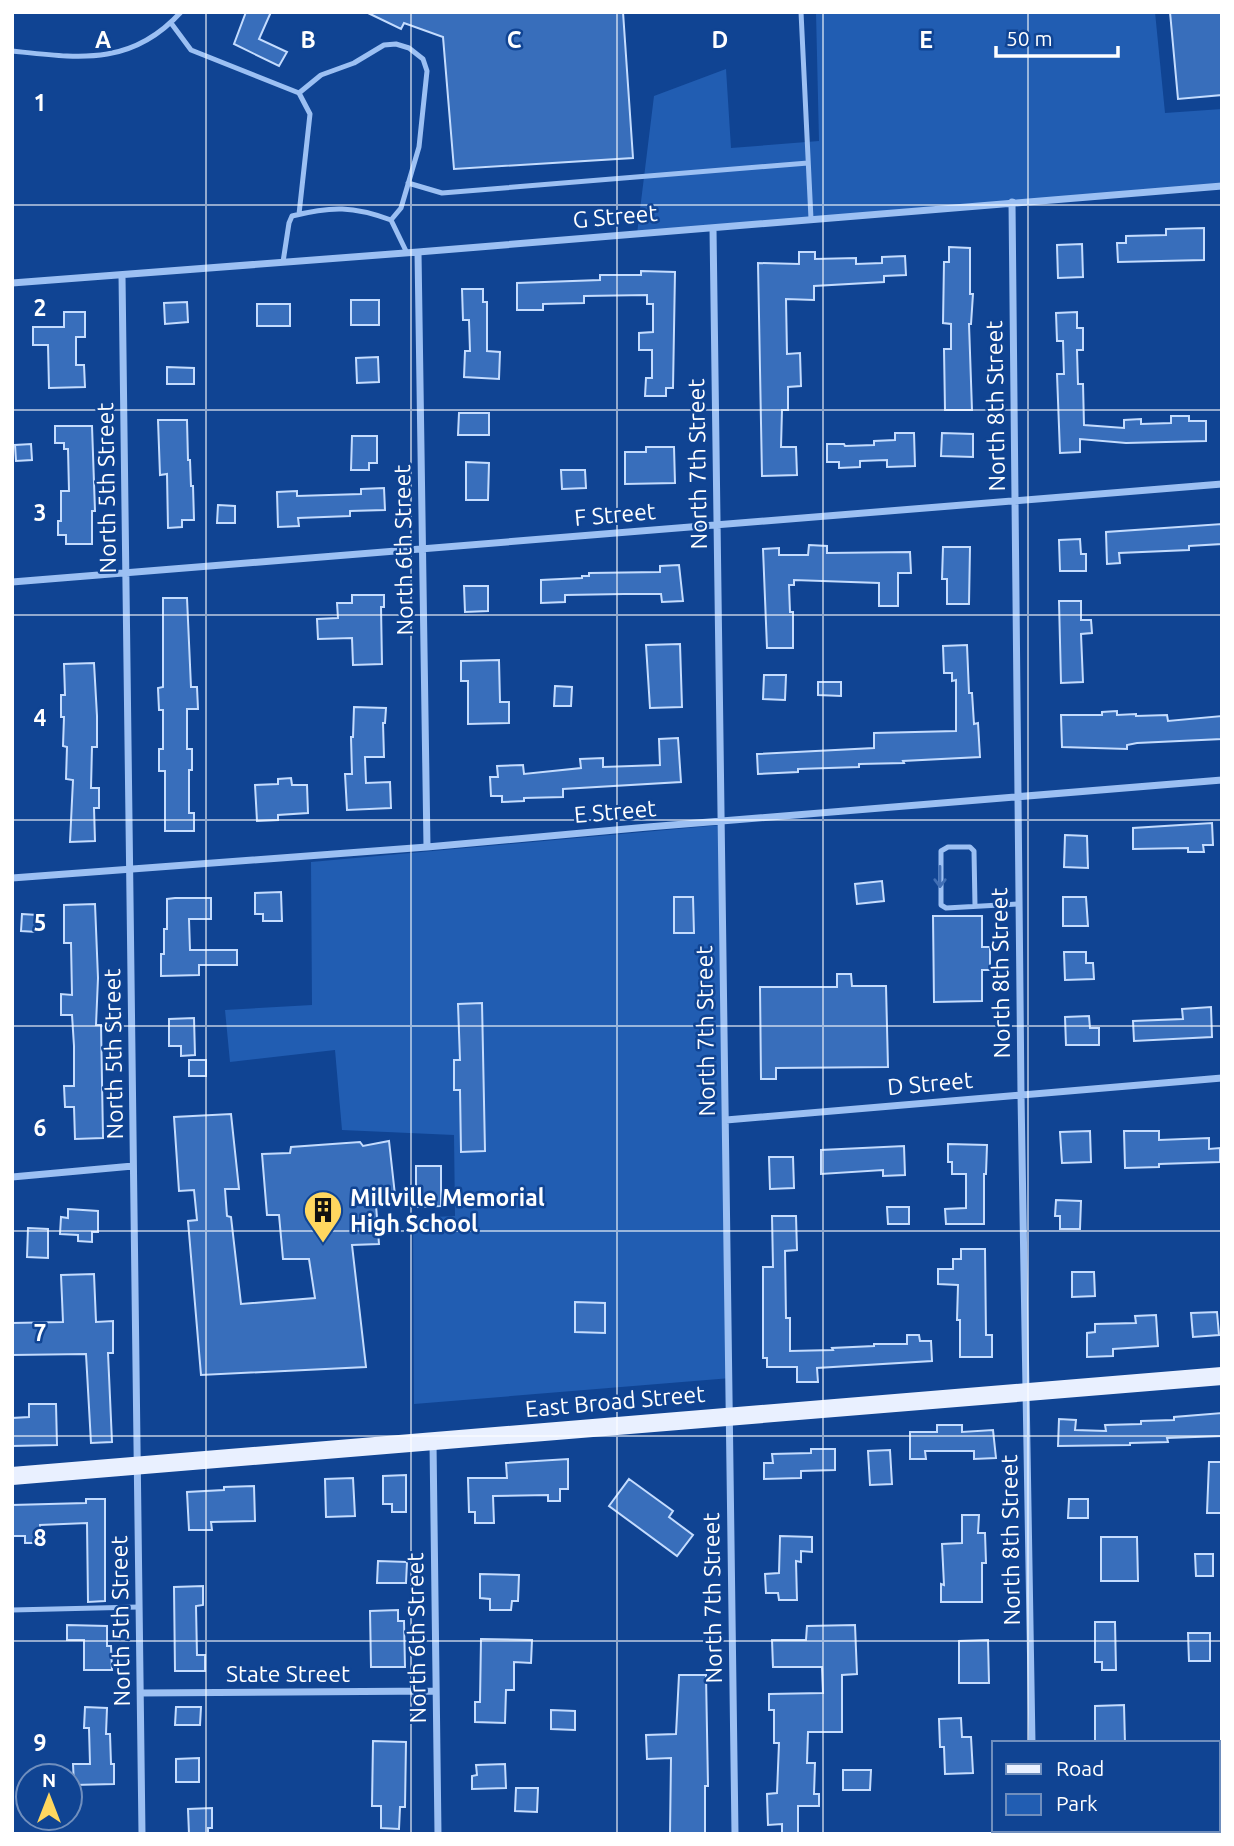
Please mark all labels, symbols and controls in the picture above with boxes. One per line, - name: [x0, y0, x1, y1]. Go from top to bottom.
- scale bar: [996, 14, 1118, 58]
- text: 50 m: [1006, 26, 1053, 50]
- text: A: [95, 27, 111, 52]
- text: B: [300, 27, 316, 52]
- text: C: [507, 27, 522, 52]
- text: D: [712, 27, 728, 52]
- text: E: [919, 27, 933, 52]
- text: 1: [34, 90, 46, 115]
- street label: G Street: [572, 200, 658, 232]
- text: 2: [34, 295, 46, 320]
- street label: North 8th Street: [981, 320, 1009, 492]
- street label: North 7th Street: [683, 378, 711, 550]
- street label: North 5th Street: [92, 402, 120, 574]
- street label: North 6th Street: [389, 464, 417, 636]
- street label: F Street: [573, 498, 657, 530]
- text: 3: [34, 500, 46, 525]
- text: 4: [34, 705, 47, 730]
- street label: E Street: [573, 795, 657, 827]
- one-way arrow: [934, 865, 947, 888]
- street label: North 8th Street: [986, 887, 1014, 1059]
- text: 5: [34, 910, 46, 935]
- street label: North 7th Street: [691, 945, 719, 1117]
- street label: North 5th Street: [99, 968, 127, 1140]
- street label: D Street: [886, 1067, 974, 1099]
- text: 6: [34, 1115, 47, 1140]
- place label: Millville Memorial High School: [350, 1185, 545, 1236]
- building icon: Millville Memorial High School: [302, 1189, 344, 1244]
- text: 7: [34, 1320, 46, 1345]
- street label: East Broad Street: [524, 1381, 706, 1421]
- street label: North 8th Street: [996, 1454, 1024, 1626]
- street label: North 7th Street: [698, 1512, 726, 1684]
- text: 8: [34, 1525, 46, 1550]
- street label: North 5th Street: [106, 1535, 134, 1707]
- street label: North 6th Street: [402, 1552, 430, 1724]
- street label: State Street: [226, 1661, 350, 1686]
- text: 9: [34, 1730, 46, 1755]
- legend: [992, 1741, 1220, 1832]
- text: Road: [1056, 1756, 1104, 1780]
- north arrow: [14, 1762, 84, 1832]
- text: N: [42, 1769, 56, 1791]
- text: Park: [1056, 1791, 1098, 1815]

